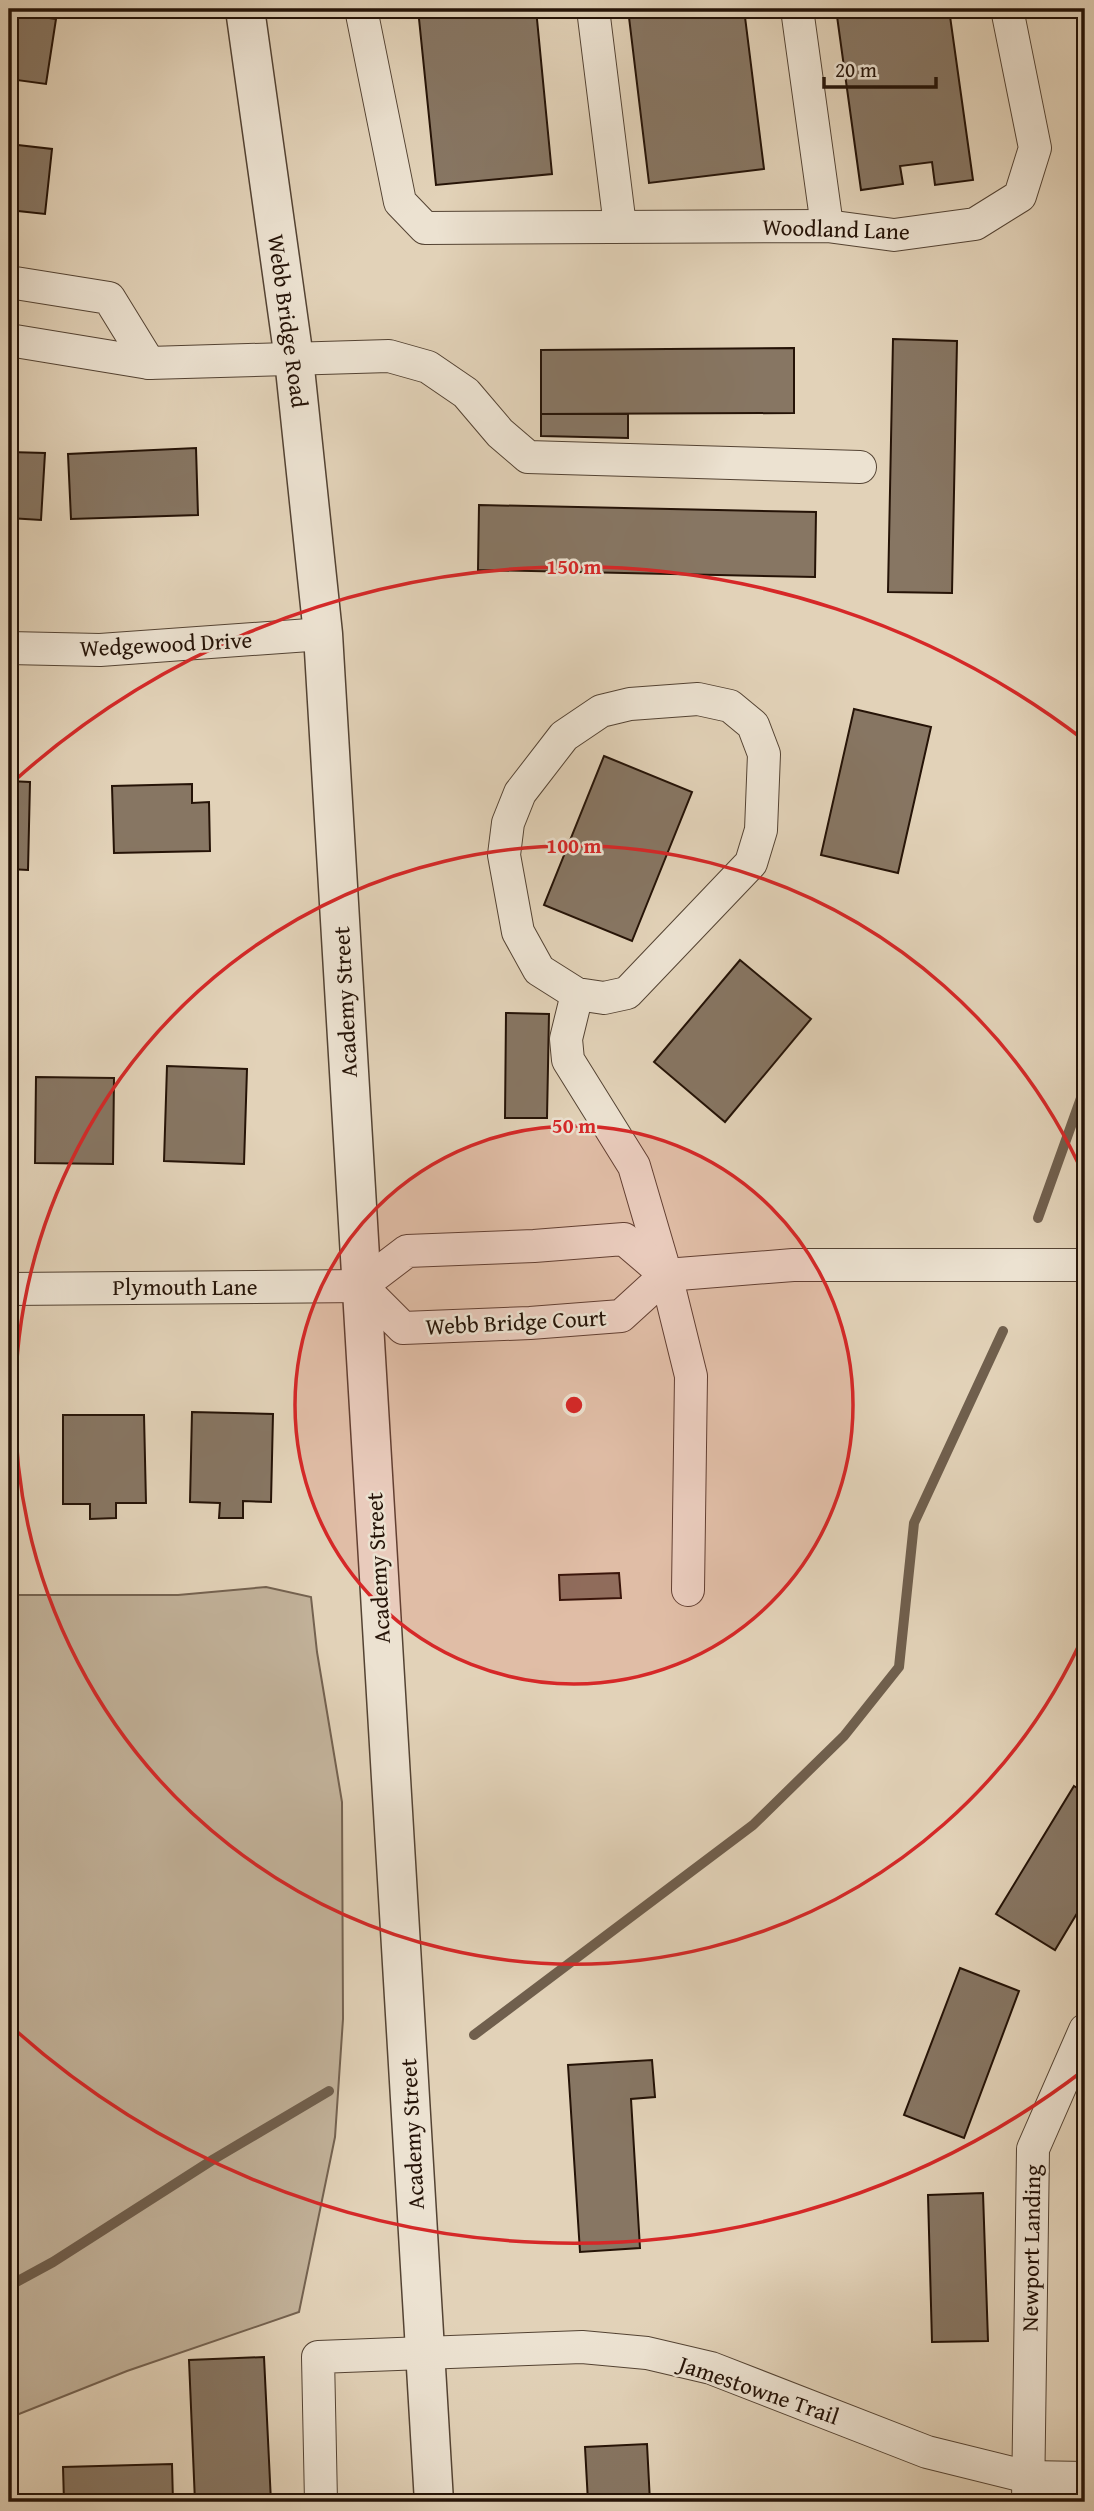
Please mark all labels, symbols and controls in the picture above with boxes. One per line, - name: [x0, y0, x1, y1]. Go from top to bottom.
- scale bar: [824, 46, 936, 90]
- text: 20 m: [835, 54, 877, 85]
- street label: Woodland Lane: [762, 209, 910, 248]
- street label: Webb Bridge Road: [260, 232, 317, 411]
- text: 150 m: [546, 551, 602, 582]
- street label: Wedgewood Drive: [79, 623, 253, 664]
- text: 100 m: [546, 830, 602, 861]
- street label: Academy Street: [324, 925, 365, 1079]
- text: 50 m: [552, 1110, 596, 1141]
- street label: Plymouth Lane: [112, 1270, 258, 1303]
- street label: Webb Bridge Court: [425, 1300, 607, 1343]
- centre of rings: [562, 1393, 586, 1417]
- street label: Academy Street: [357, 1491, 398, 1645]
- street label: Academy Street: [391, 2057, 432, 2211]
- street label: Newport Landing: [1013, 2164, 1048, 2332]
- street label: Jamestowne Trail: [672, 2346, 844, 2432]

